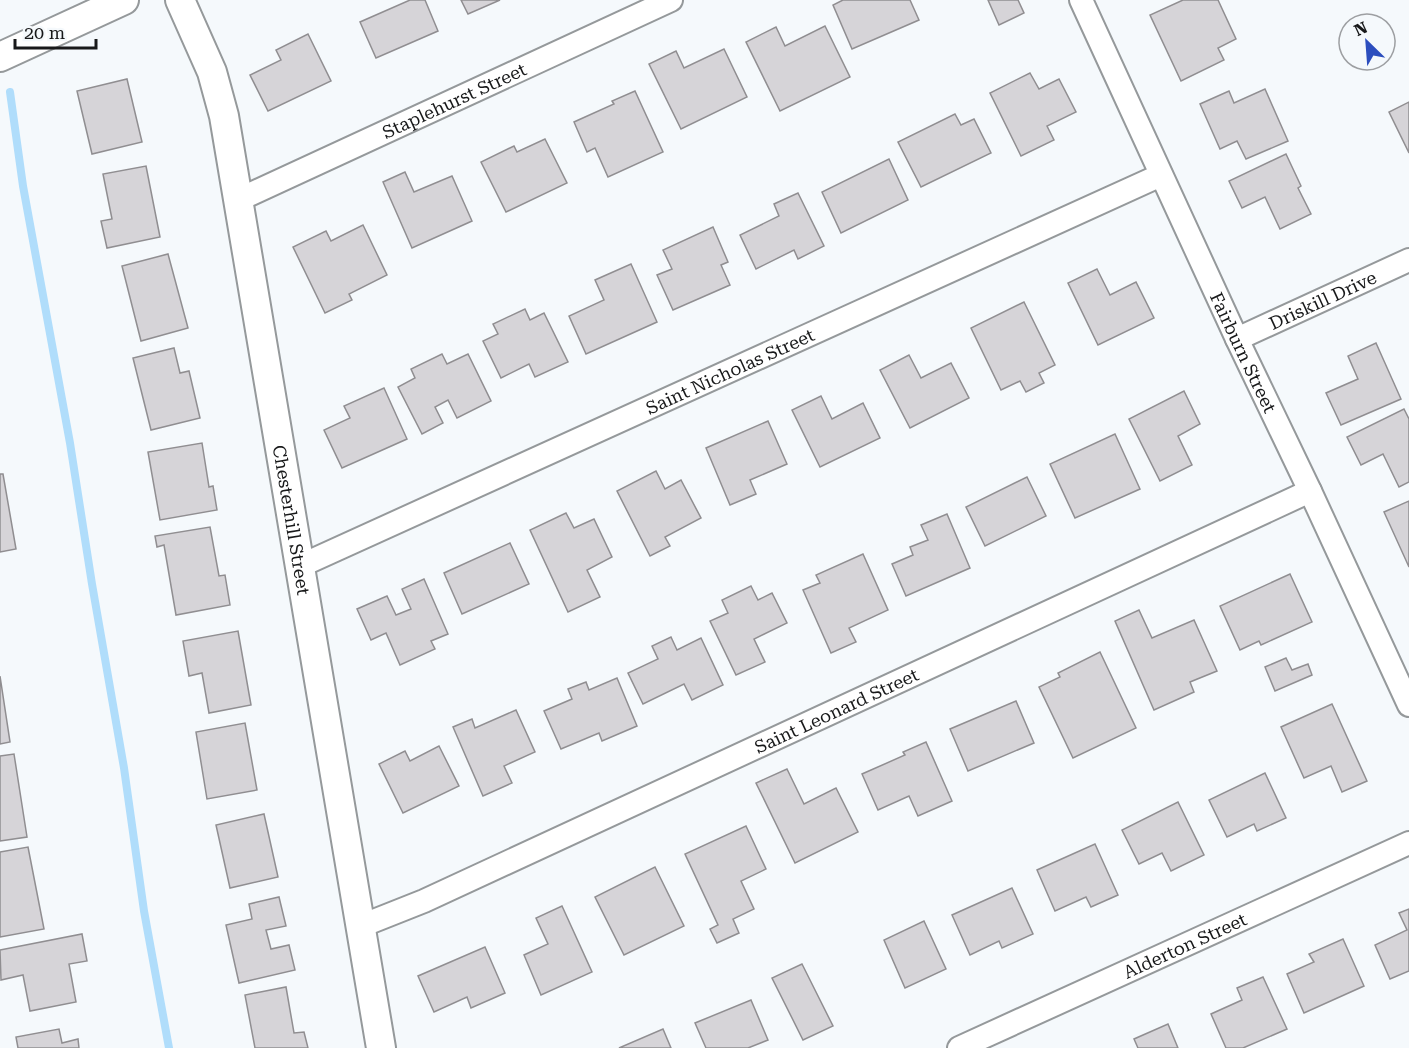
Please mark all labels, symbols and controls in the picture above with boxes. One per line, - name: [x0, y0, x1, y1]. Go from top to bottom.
- scale bar: [15, 12, 96, 50]
- north arrow: [1337, 12, 1397, 72]
- text: N: [1351, 18, 1370, 40]
- text: 20 m: [24, 22, 65, 43]
- street label: Staplehurst Street: [379, 58, 530, 142]
- street label: Driskill Drive: [1266, 266, 1379, 333]
- street label: Fairburn Street: [1206, 289, 1281, 416]
- street label: Saint Nicholas Street: [642, 323, 818, 418]
- street label: Chesterhill Street: [269, 443, 315, 597]
- street label: Saint Leonard Street: [751, 663, 922, 757]
- street label: Alderton Street: [1120, 908, 1250, 982]

